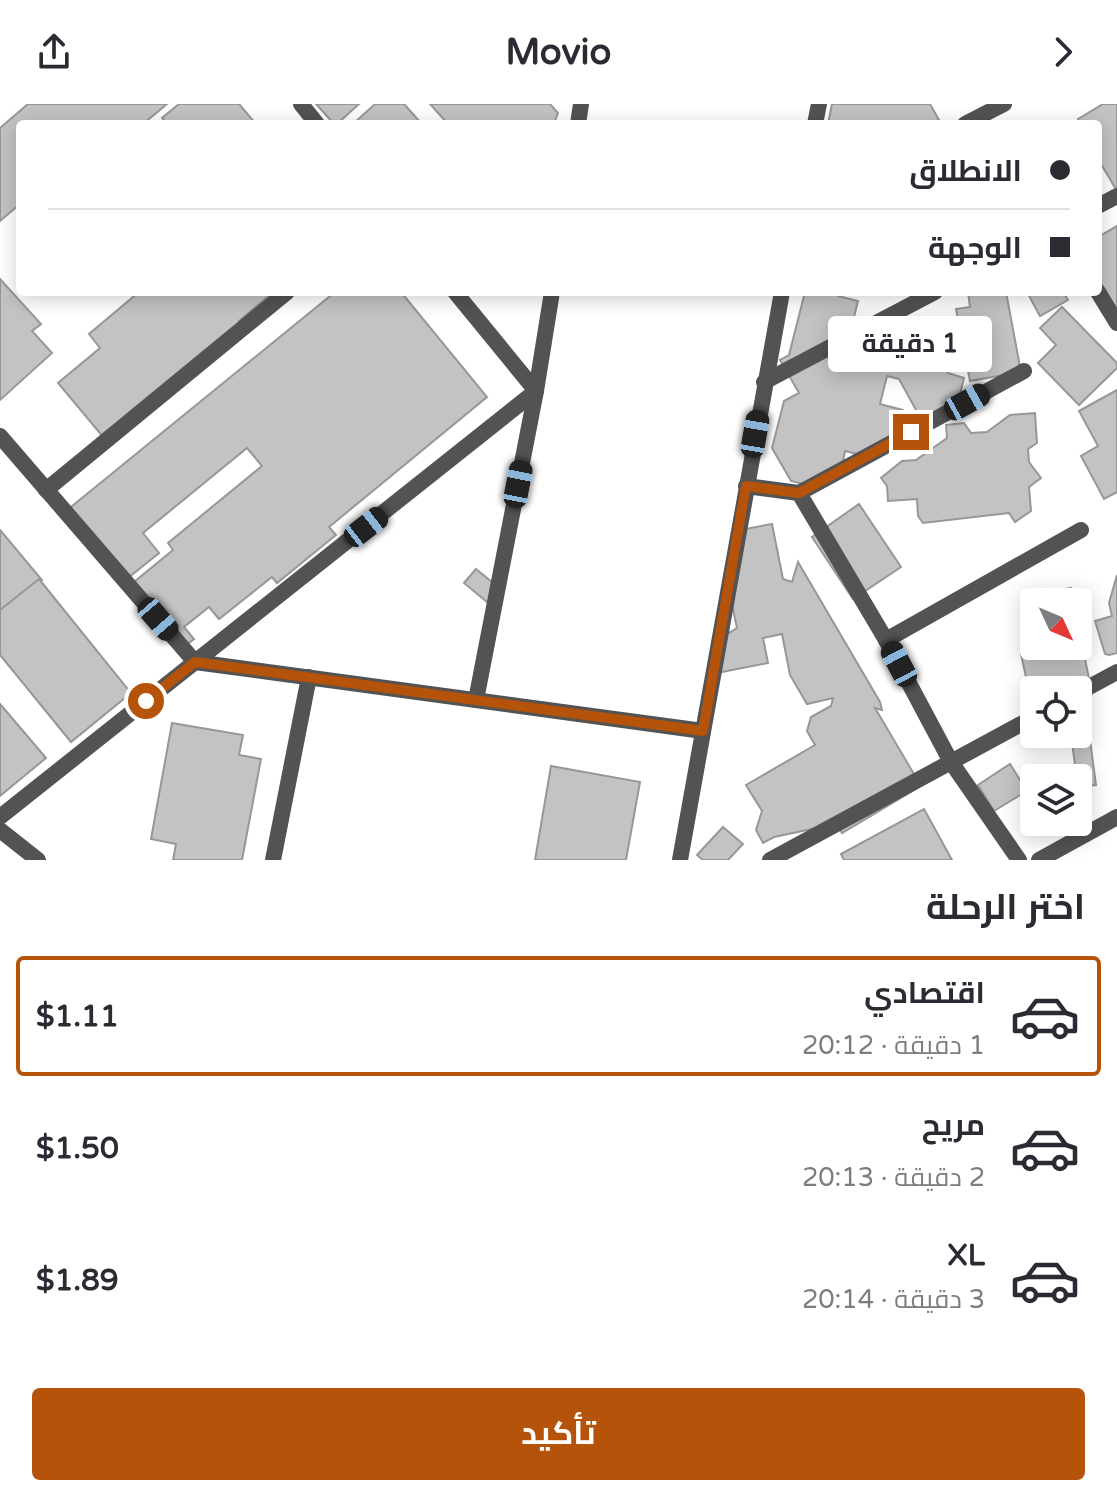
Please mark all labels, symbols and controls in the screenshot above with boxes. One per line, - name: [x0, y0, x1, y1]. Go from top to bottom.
- icon: share: [32, 30, 76, 74]
- icon: forward: [1041, 30, 1085, 74]
- text: Movio: [506, 31, 611, 74]
- text: الانطلاق: [909, 153, 1022, 190]
- text: الوجهة: [928, 230, 1022, 267]
- callout: 1 دقيقة: [829, 316, 993, 372]
- text: 1 دقيقة: [862, 328, 958, 359]
- car: [940, 380, 994, 424]
- car: [739, 408, 771, 460]
- route end: [893, 414, 929, 450]
- car: [502, 458, 534, 510]
- car: [340, 503, 392, 551]
- north arrow: [1020, 588, 1092, 660]
- map controls: [1020, 588, 1092, 836]
- car: [133, 593, 183, 645]
- car: [877, 637, 921, 691]
- button: locate: [1020, 676, 1092, 748]
- route start: [128, 683, 164, 719]
- button: layers: [1020, 764, 1092, 836]
- text: اختر الرحلة: [926, 886, 1085, 929]
- text: اقتصادي: [864, 975, 985, 1012]
- icon: car: [1009, 980, 1081, 1052]
- text: $1.11: [36, 998, 119, 1035]
- text: 1 دقيقة · 20:12: [802, 1030, 985, 1061]
- text: مريح: [922, 1107, 985, 1144]
- icon: car: [1009, 1112, 1081, 1184]
- text: $1.50: [36, 1130, 119, 1167]
- text: 2 دقيقة · 20:13: [802, 1162, 985, 1193]
- text: XL: [948, 1237, 985, 1274]
- icon: car: [1009, 1244, 1081, 1316]
- text: $1.89: [36, 1262, 119, 1299]
- text: 3 دقيقة · 20:14: [802, 1284, 985, 1315]
- button: تأكيد: [32, 1388, 1085, 1480]

